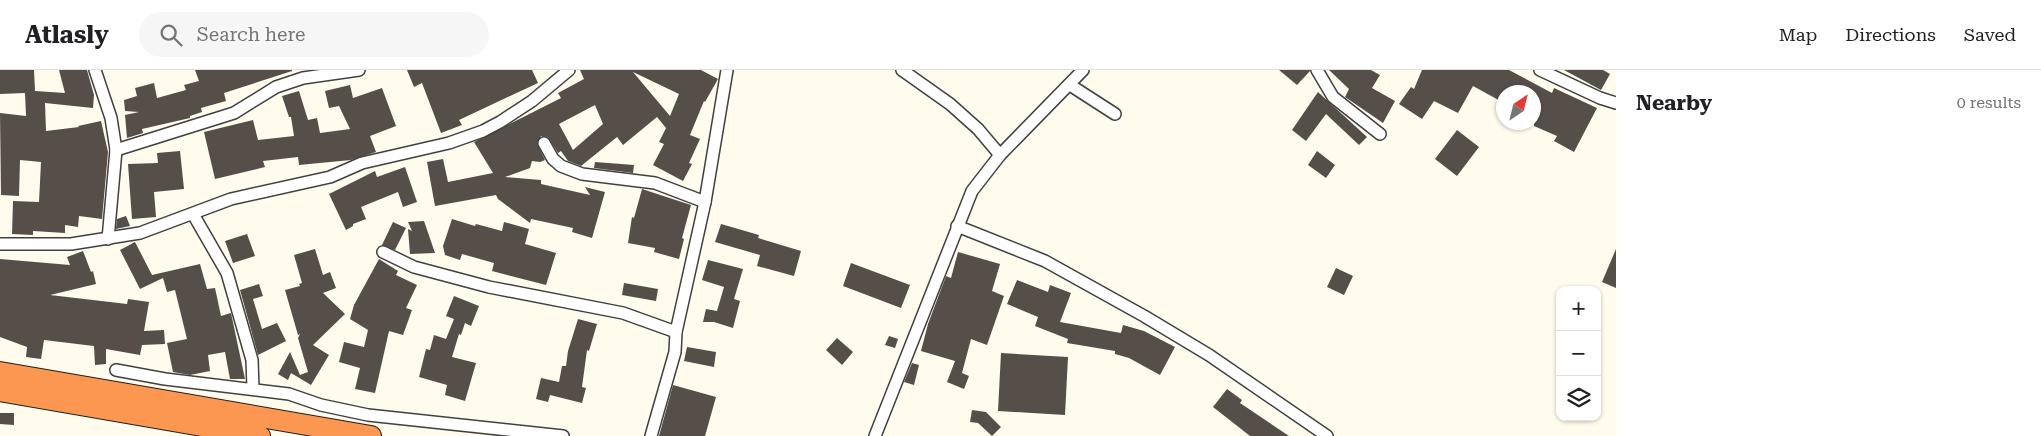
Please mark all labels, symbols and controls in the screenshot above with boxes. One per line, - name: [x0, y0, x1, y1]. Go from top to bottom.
- search box: [139, 12, 489, 57]
- text: Atlasly: [25, 21, 109, 49]
- icon: search: [157, 21, 185, 49]
- text: Search here: [197, 23, 306, 46]
- text: Map: [1779, 24, 1817, 45]
- text: Directions: [1845, 24, 1936, 45]
- text: Saved: [1964, 24, 2016, 45]
- north arrow: [1496, 85, 1541, 130]
- text: Nearby: [1636, 91, 1712, 115]
- text: 0 results: [1957, 93, 2021, 112]
- map controls: [1556, 286, 1601, 421]
- button: +: [1556, 286, 1601, 331]
- button: −: [1556, 331, 1601, 376]
- button: layers: [1556, 376, 1601, 421]

